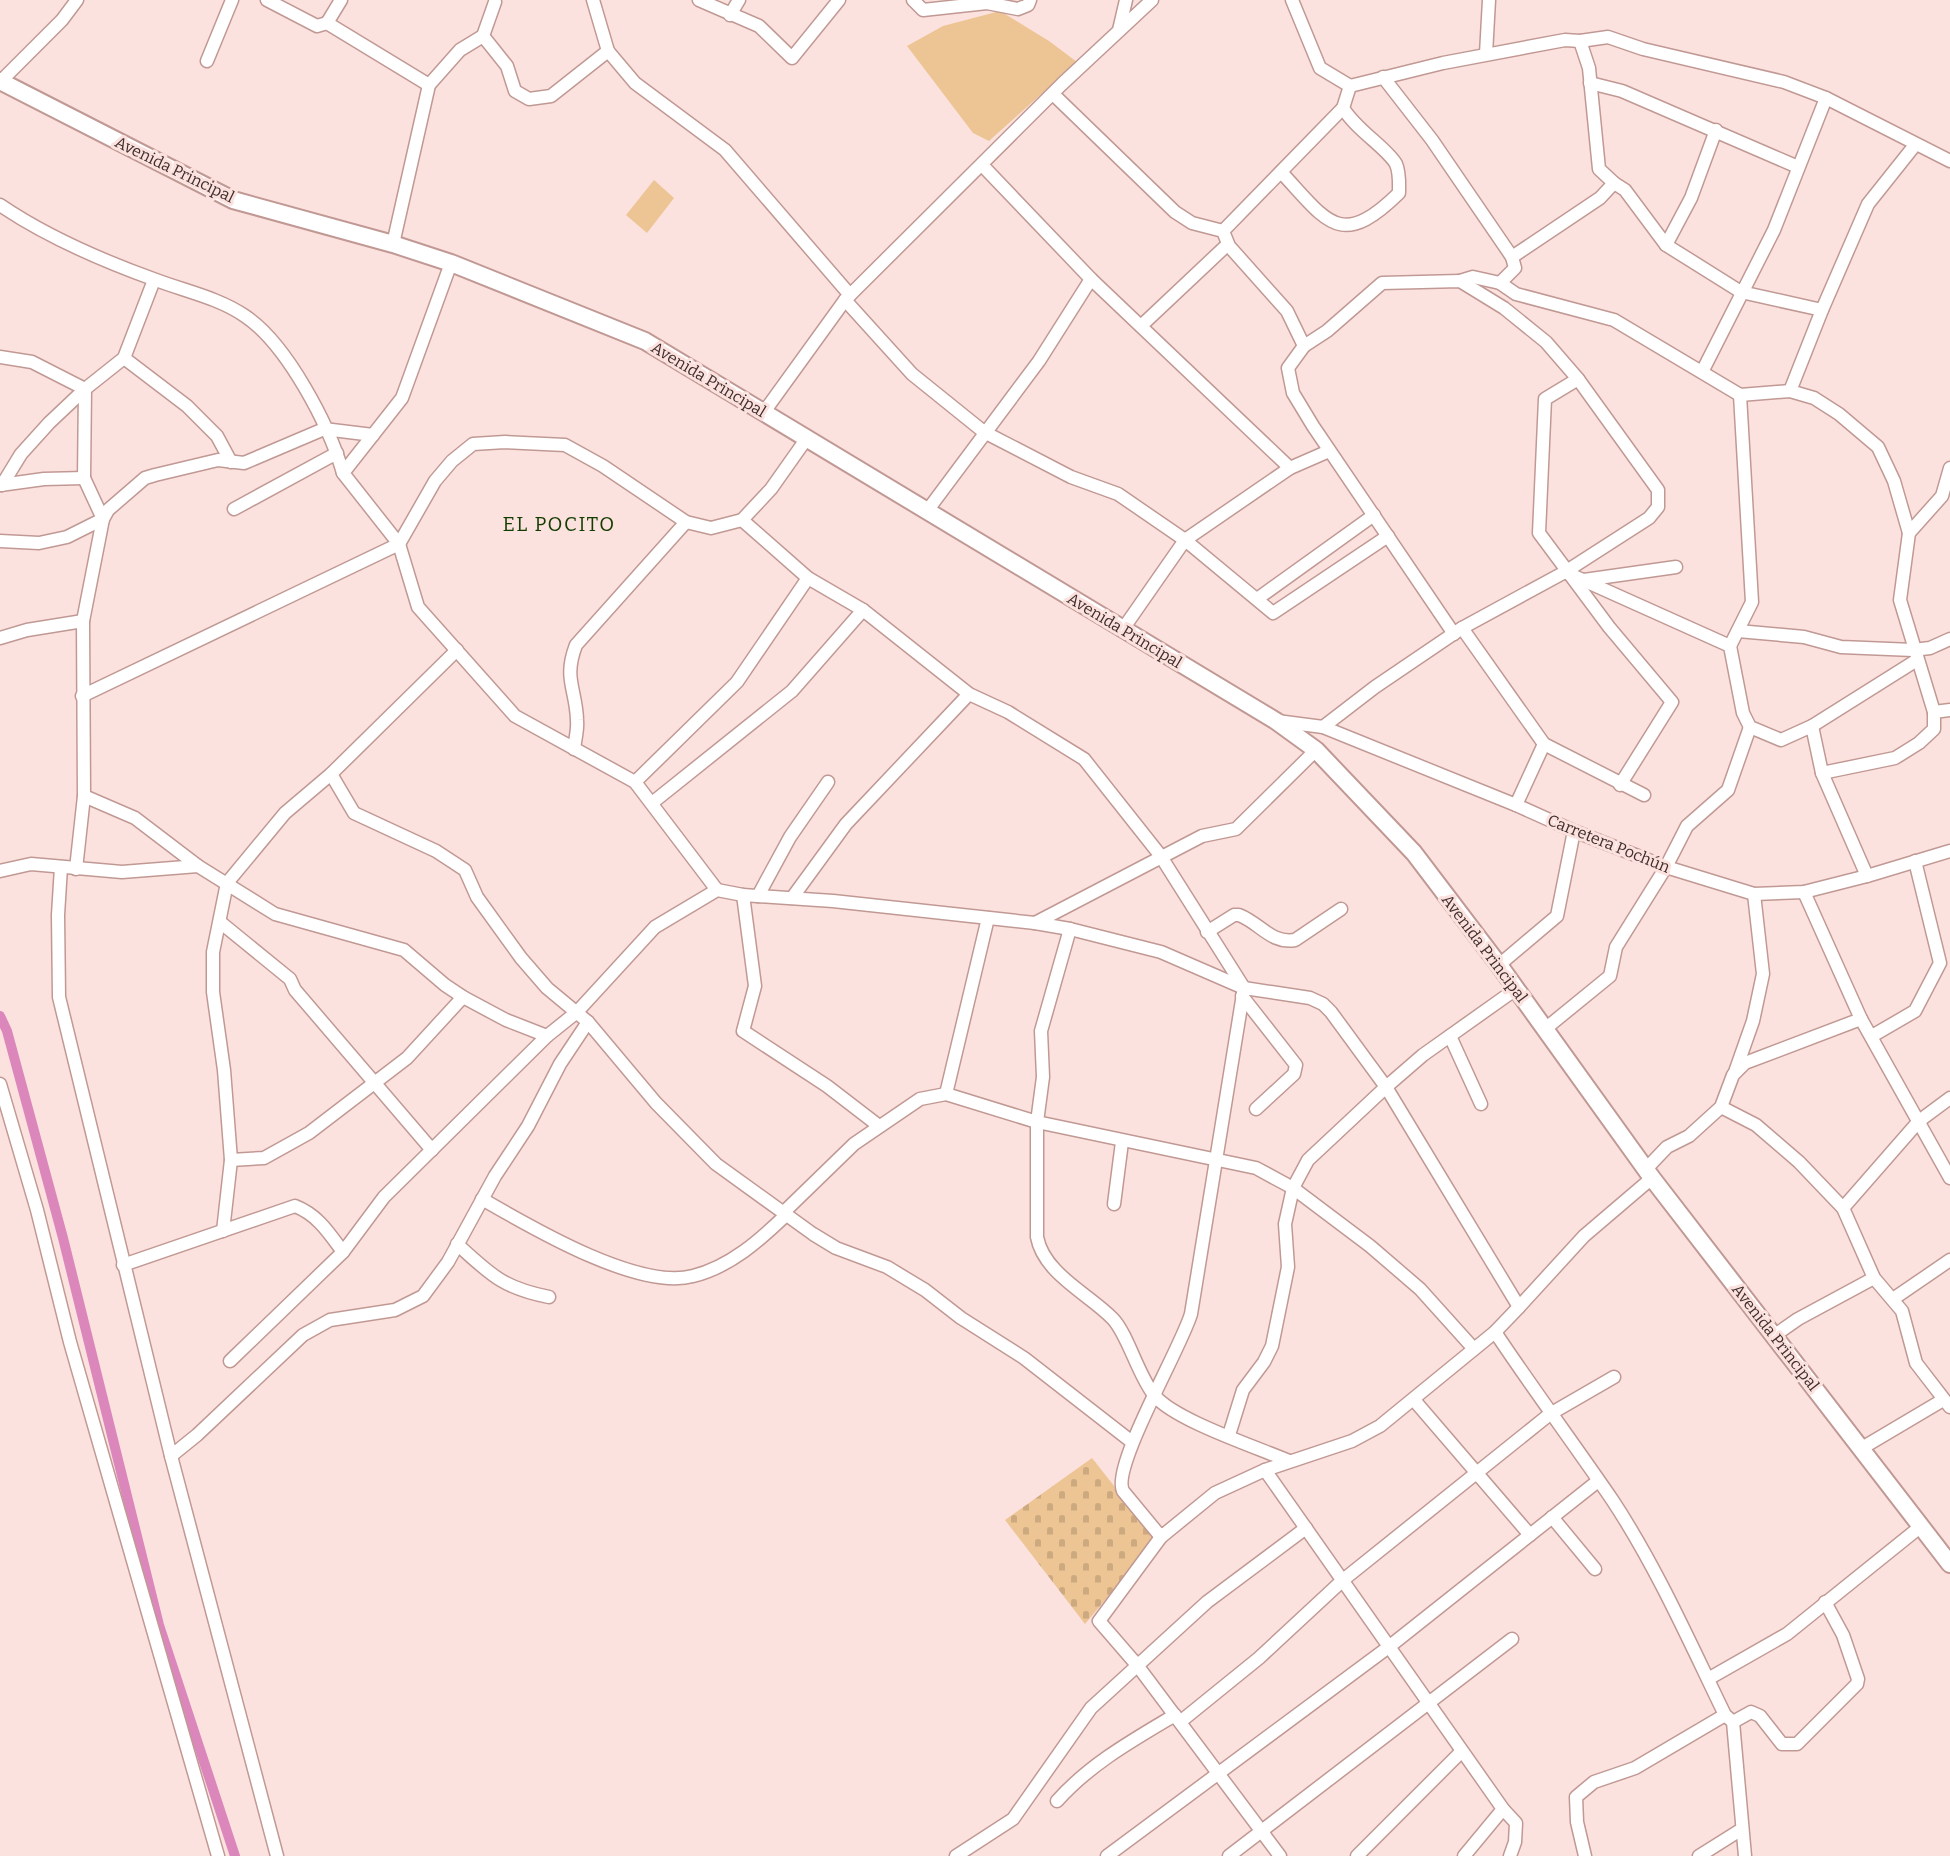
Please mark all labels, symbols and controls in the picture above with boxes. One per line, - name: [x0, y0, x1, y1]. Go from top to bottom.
- street label: Avenida Principal: [112, 132, 238, 207]
- street label: Avenida Principal: [648, 338, 770, 421]
- district label: EL POCITO: [502, 512, 616, 536]
- street label: Avenida Principal: [1064, 589, 1186, 672]
- street label: Carretera Pochún: [1545, 810, 1673, 877]
- street label: Avenida Principal: [1438, 891, 1532, 1006]
- street label: Avenida Principal: [1728, 1280, 1823, 1395]

